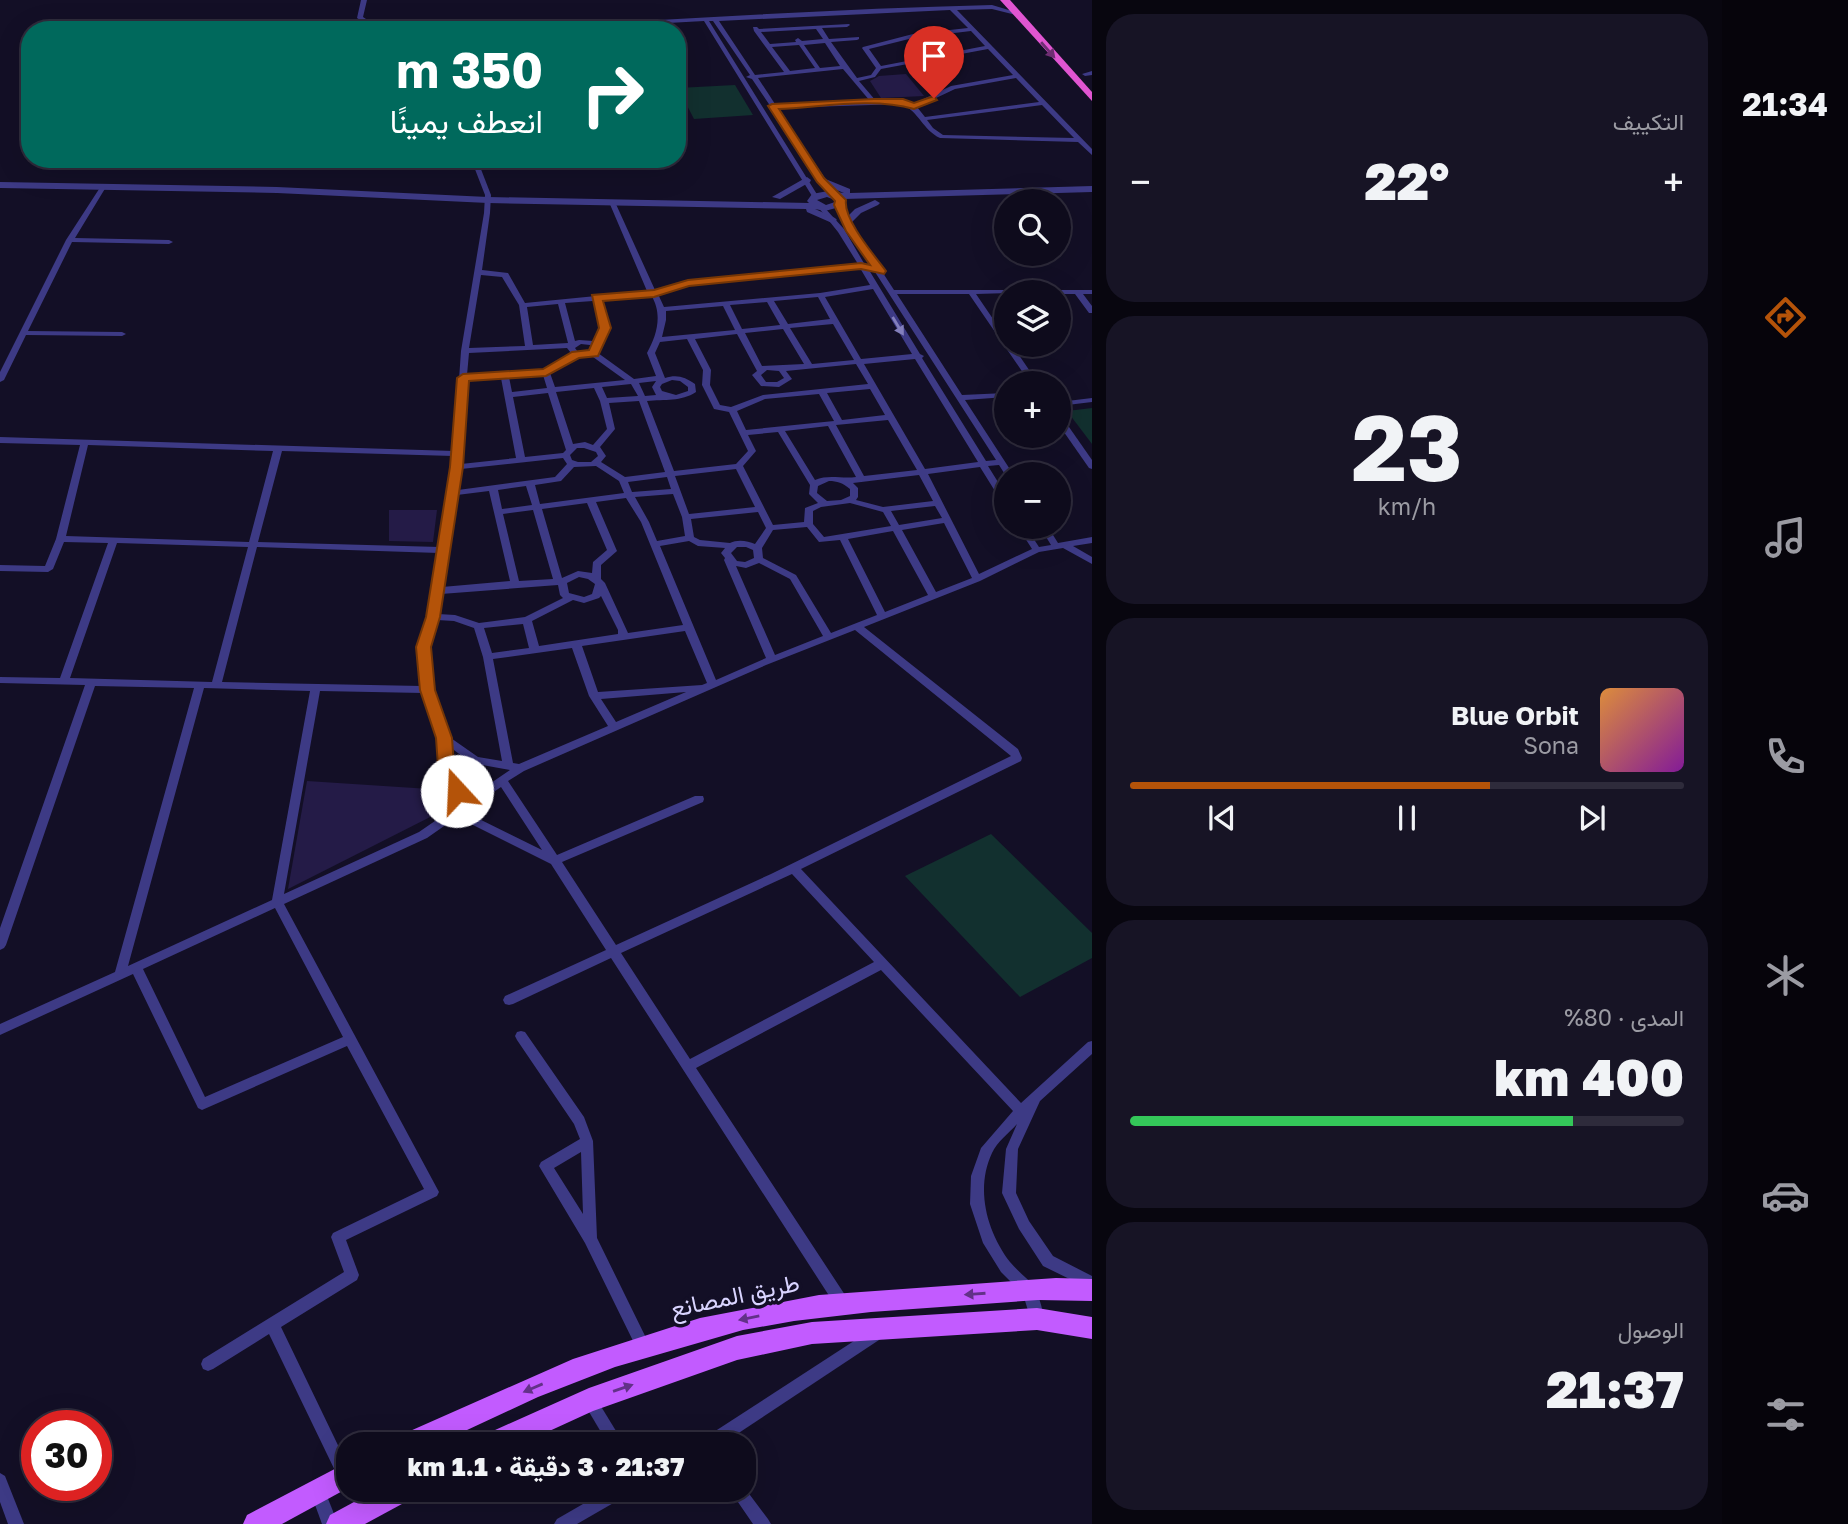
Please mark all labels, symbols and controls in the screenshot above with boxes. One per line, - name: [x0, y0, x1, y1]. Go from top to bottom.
- pin: [904, 26, 964, 98]
- icon: arrive: [915, 37, 953, 75]
- text: 350 m: [396, 40, 543, 99]
- one-way arrow: [1040, 41, 1056, 59]
- icon: right: [567, 49, 658, 140]
- text: 21:34: [1742, 85, 1828, 123]
- text: انعطف يمينًا: [390, 102, 543, 140]
- text: التكييف: [1613, 107, 1684, 135]
- text: 22°: [1365, 149, 1449, 211]
- text: −: [1130, 159, 1151, 204]
- text: +: [1663, 159, 1684, 204]
- map controls: [994, 189, 1071, 539]
- button: search: [994, 189, 1071, 266]
- button: layers: [994, 280, 1071, 357]
- icon: directions: [1761, 293, 1810, 342]
- one-way arrow: [891, 316, 904, 336]
- button: +: [994, 371, 1071, 448]
- text: 23: [1351, 392, 1463, 501]
- button: −: [994, 462, 1071, 539]
- text: km/h: [1378, 492, 1436, 520]
- icon: music: [1761, 513, 1810, 562]
- text: Blue Orbit: [1451, 700, 1579, 731]
- text: Sona: [1523, 731, 1579, 759]
- icon: phone: [1761, 732, 1810, 781]
- position arrow: [420, 754, 494, 828]
- icon: previous: [1203, 799, 1241, 837]
- icon: pause: [1388, 799, 1426, 837]
- icon: next: [1573, 799, 1611, 837]
- icon: climate: [1761, 951, 1810, 1000]
- text: المدى · 80%: [1564, 1003, 1684, 1031]
- text: 400 km: [1494, 1045, 1684, 1107]
- icon: car: [1761, 1171, 1810, 1220]
- street label: طريق المصانع: [667, 1267, 803, 1326]
- one-way arrow: [964, 1289, 986, 1300]
- one-way arrow: [738, 1312, 760, 1323]
- text: الوصول: [1618, 1315, 1684, 1343]
- text: 21:37: [1546, 1357, 1684, 1419]
- one-way arrow: [613, 1382, 634, 1393]
- one-way arrow: [522, 1383, 543, 1394]
- icon: filters: [1761, 1390, 1810, 1439]
- speed limit sign: 30: [21, 1410, 112, 1501]
- text: 21:37 · 3 دقيقة · 1.1 km: [408, 1451, 684, 1482]

